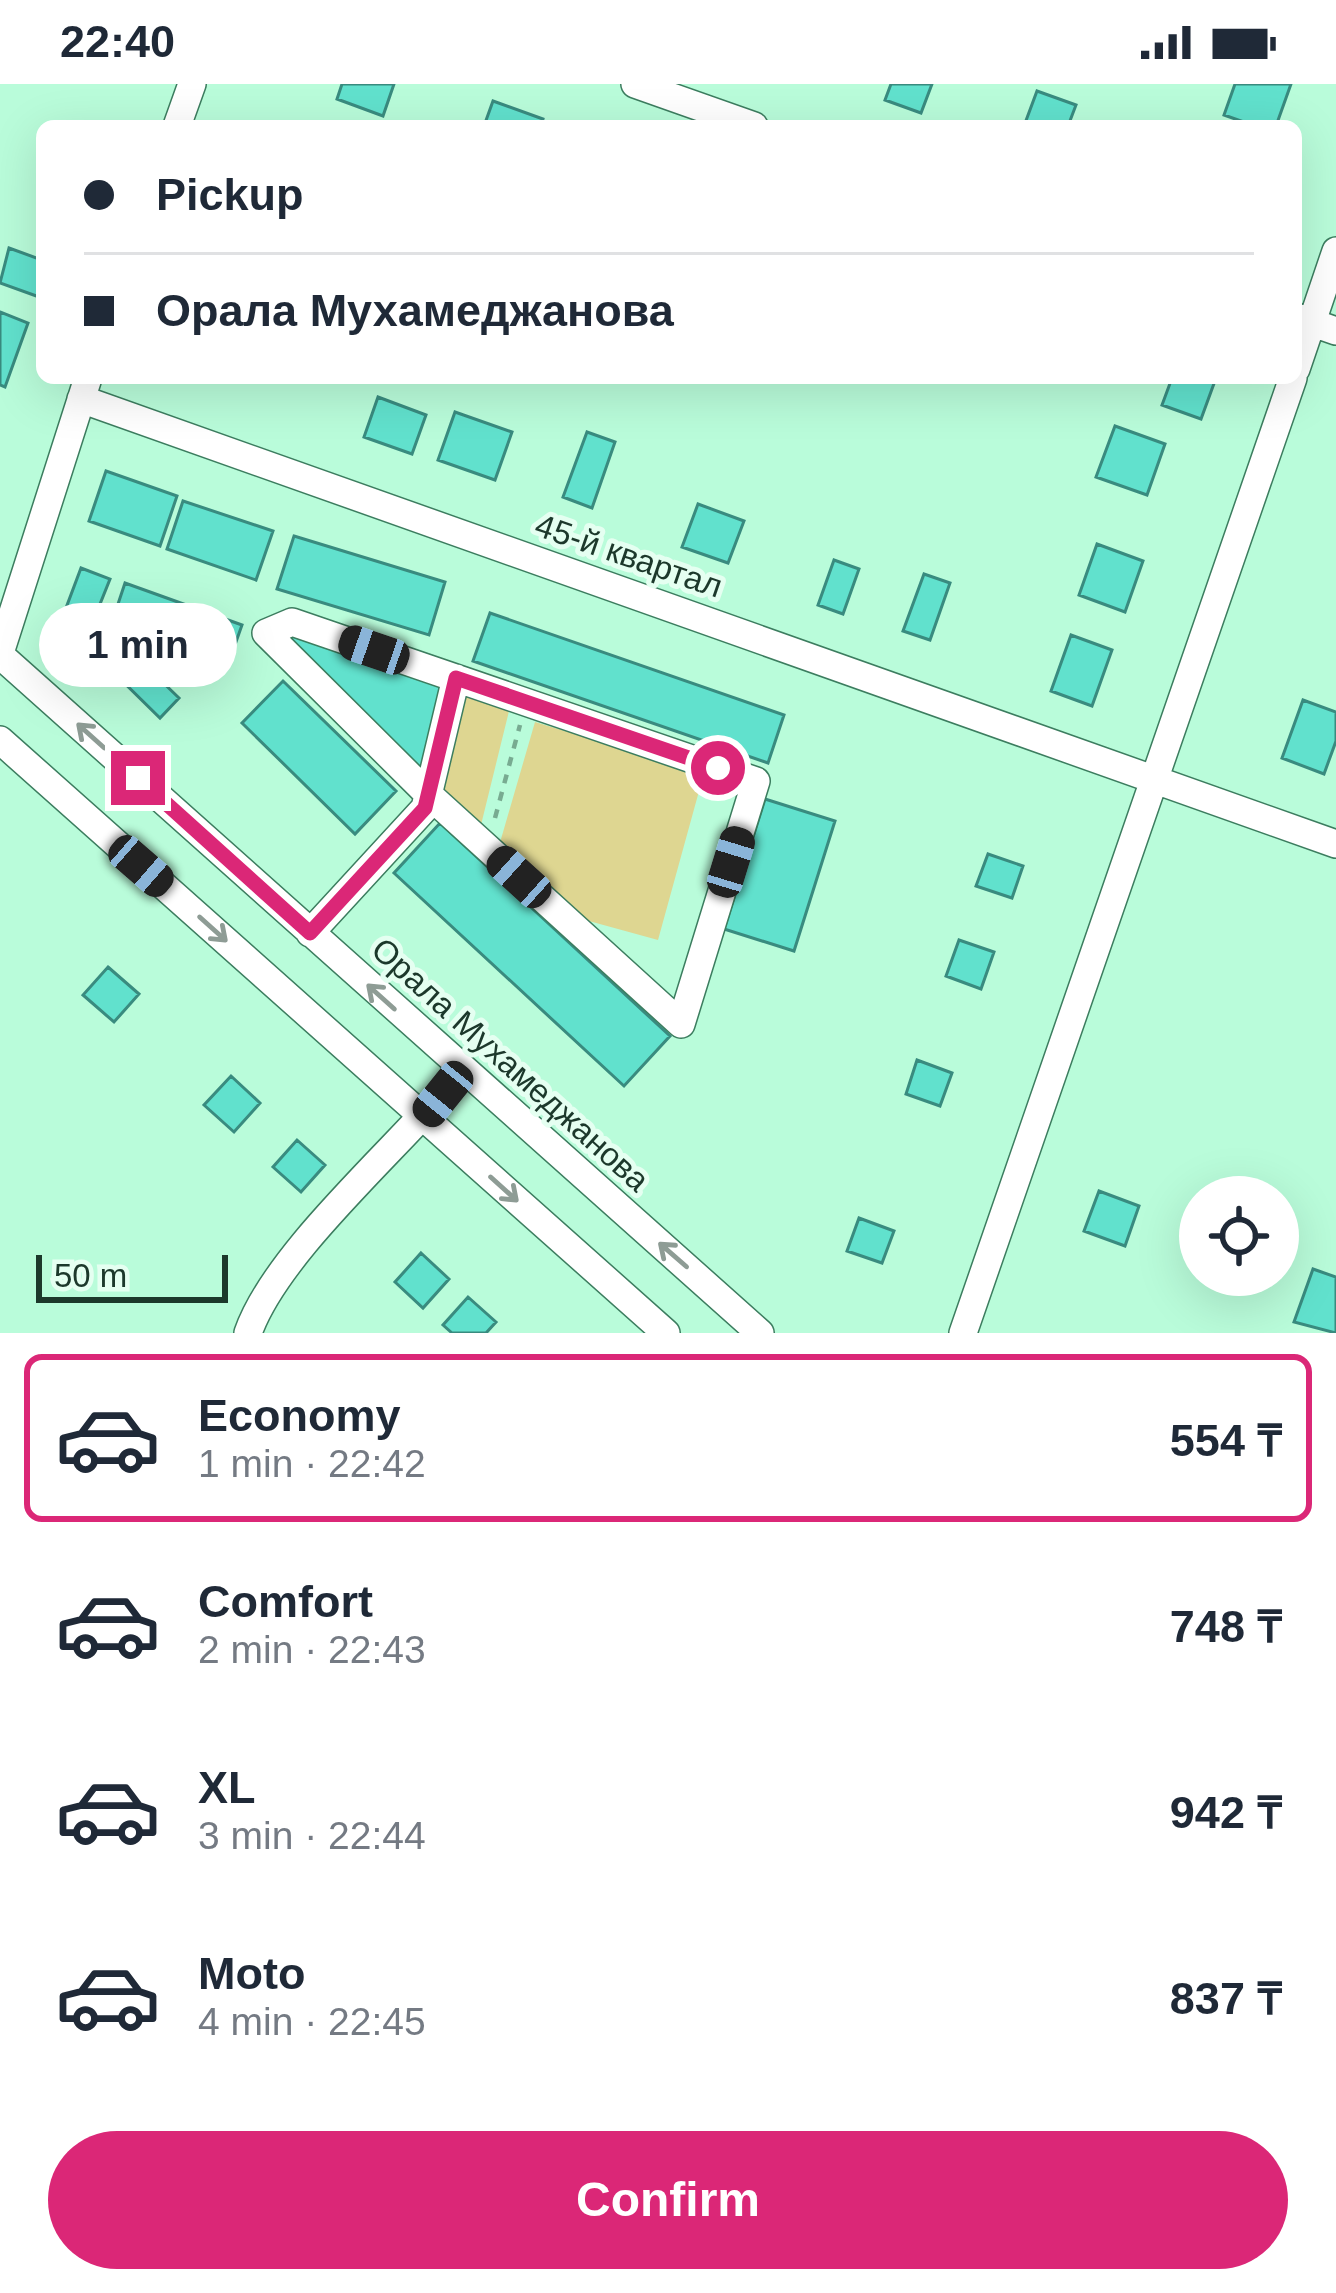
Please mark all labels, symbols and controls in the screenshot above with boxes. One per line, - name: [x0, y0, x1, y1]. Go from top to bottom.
- text: 22:40: [60, 16, 175, 67]
- text: Pickup: [156, 169, 304, 220]
- text: Орала Мухамеджанова: [156, 285, 674, 336]
- street label: 45-й квартал: [531, 506, 727, 605]
- callout: 1 min: [39, 604, 237, 688]
- car: [334, 621, 414, 679]
- text: 1 min: [87, 623, 189, 666]
- one-way arrow: [76, 723, 106, 750]
- route start: [691, 741, 745, 795]
- route end: [111, 751, 165, 805]
- car: [703, 822, 759, 902]
- car: [102, 829, 180, 903]
- car: [480, 840, 558, 914]
- one-way arrow: [197, 915, 228, 942]
- street label: Орала Мухамеджанова: [364, 930, 657, 1199]
- one-way arrow: [366, 983, 397, 1011]
- car: [406, 1055, 480, 1133]
- one-way arrow: [488, 1175, 519, 1202]
- map controls: [1179, 1176, 1299, 1296]
- button: locate: [1179, 1176, 1299, 1296]
- one-way arrow: [658, 1242, 688, 1270]
- scale bar: [36, 1249, 228, 1302]
- text: 50 m: [54, 1257, 127, 1294]
- icon: car: [54, 1384, 162, 1492]
- text: Economy: [198, 1390, 401, 1441]
- text: 554 ₸: [1170, 1415, 1282, 1466]
- text: 1 min · 22:42: [198, 1442, 426, 1485]
- icon: car: [54, 1570, 162, 1678]
- text: Comfort: [198, 1576, 373, 1627]
- text: 748 ₸: [1170, 1601, 1282, 1652]
- text: 2 min · 22:43: [198, 1628, 426, 1671]
- icon: car: [54, 1756, 162, 1864]
- text: XL: [198, 1762, 256, 1813]
- text: 942 ₸: [1170, 1787, 1282, 1838]
- text: 3 min · 22:44: [198, 1814, 426, 1857]
- icon: car: [54, 1942, 162, 2050]
- text: Moto: [198, 1948, 305, 1999]
- text: 837 ₸: [1170, 1973, 1282, 2024]
- text: 4 min · 22:45: [198, 2000, 426, 2043]
- button: Confirm: [48, 2131, 1288, 2269]

